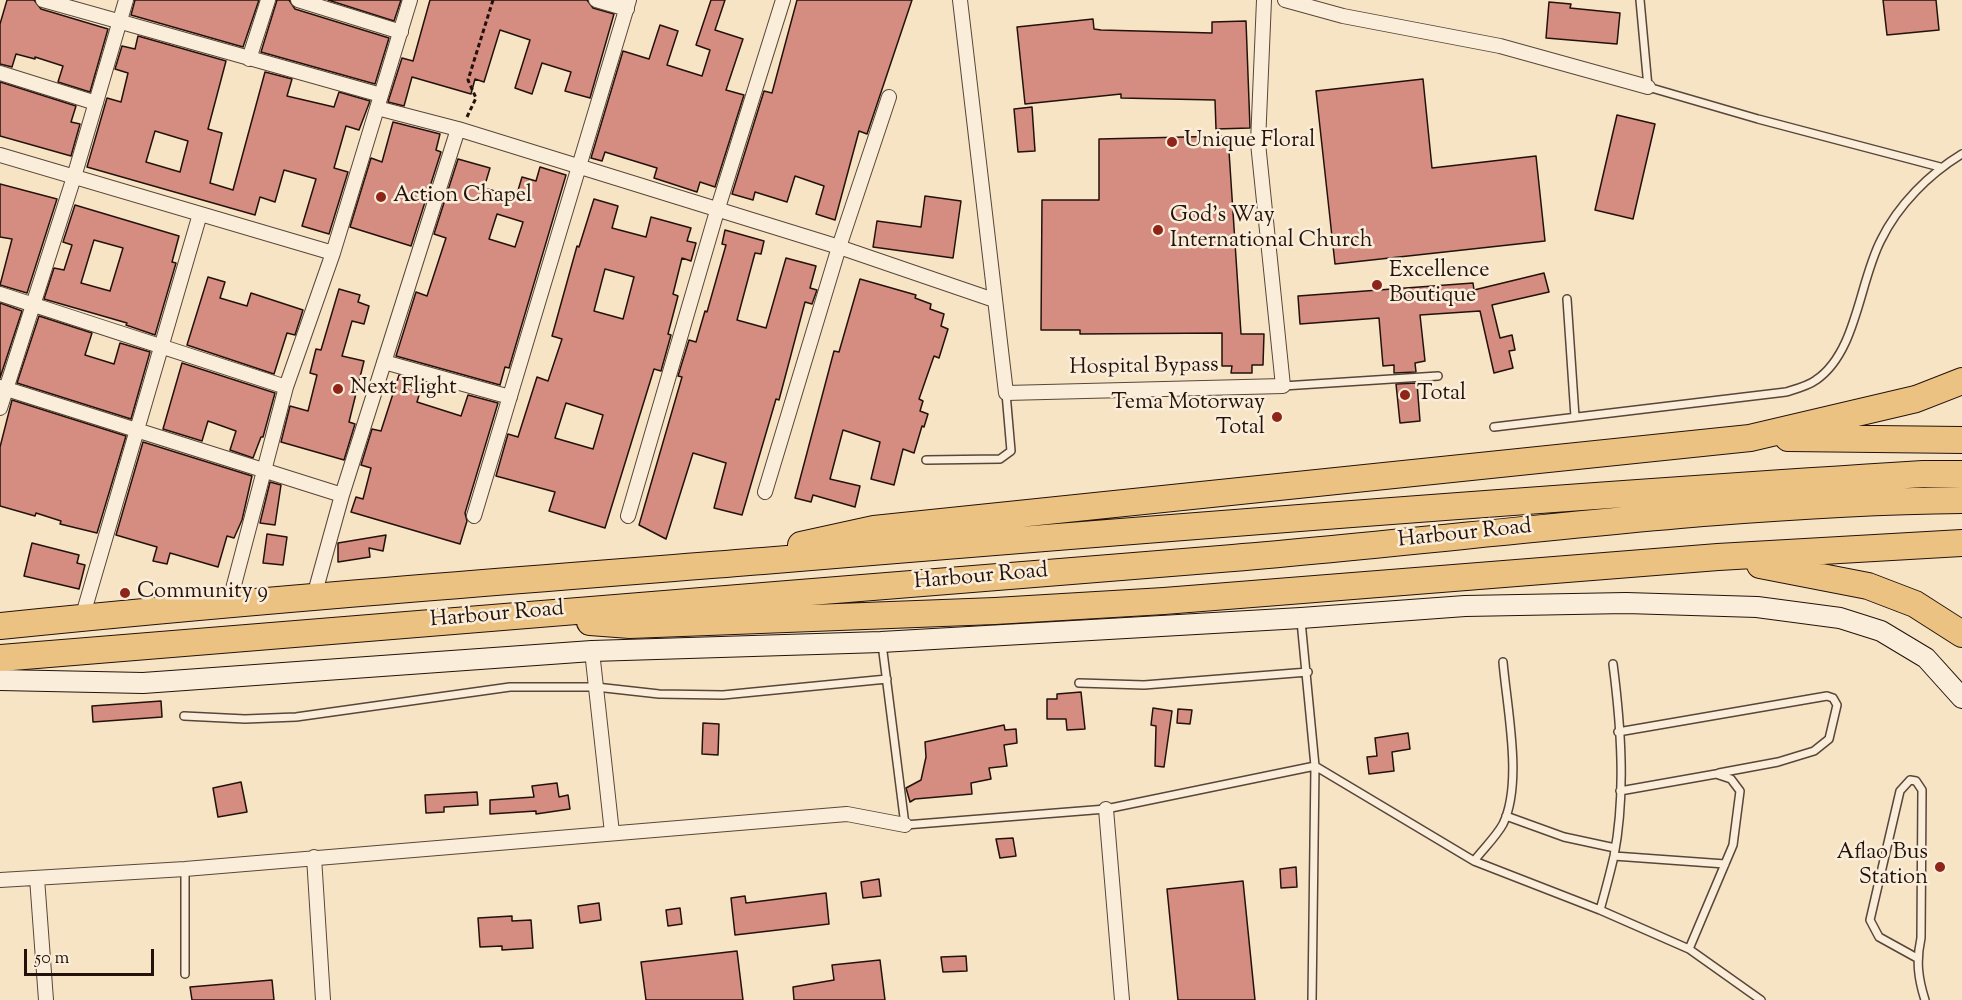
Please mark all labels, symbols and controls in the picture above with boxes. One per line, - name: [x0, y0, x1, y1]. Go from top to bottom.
- place label: Unique Floral: [1184, 129, 1315, 155]
- marker: Unique Floral: [1165, 135, 1179, 149]
- place label: Action Chapel: [393, 184, 532, 210]
- marker: Action Chapel: [374, 190, 388, 204]
- place label: God's Way International Church: [1170, 204, 1373, 255]
- marker: God's Way International Church: [1151, 223, 1165, 237]
- place label: Excellence Boutique: [1389, 259, 1490, 310]
- marker: Excellence Boutique: [1370, 278, 1384, 292]
- street label: Hospital Bypass: [1069, 353, 1219, 383]
- place label: Next Flight: [350, 376, 457, 402]
- marker: Next Flight: [331, 382, 345, 396]
- place label: Total: [1417, 382, 1466, 408]
- marker: Total: [1398, 388, 1412, 402]
- place label: Tema Motorway Total: [1111, 391, 1265, 442]
- marker: Tema Motorway Total: [1270, 410, 1284, 424]
- street label: Harbour Road: [1397, 515, 1533, 555]
- street label: Harbour Road: [913, 559, 1049, 597]
- place label: Community 9: [137, 580, 268, 606]
- marker: Community 9: [118, 586, 132, 600]
- street label: Harbour Road: [429, 597, 565, 635]
- place label: Aflao Bus Station: [1836, 841, 1928, 892]
- marker: Aflao Bus Station: [1933, 860, 1947, 874]
- scale bar: [27, 937, 158, 975]
- text: 50 m: [35, 946, 69, 972]

